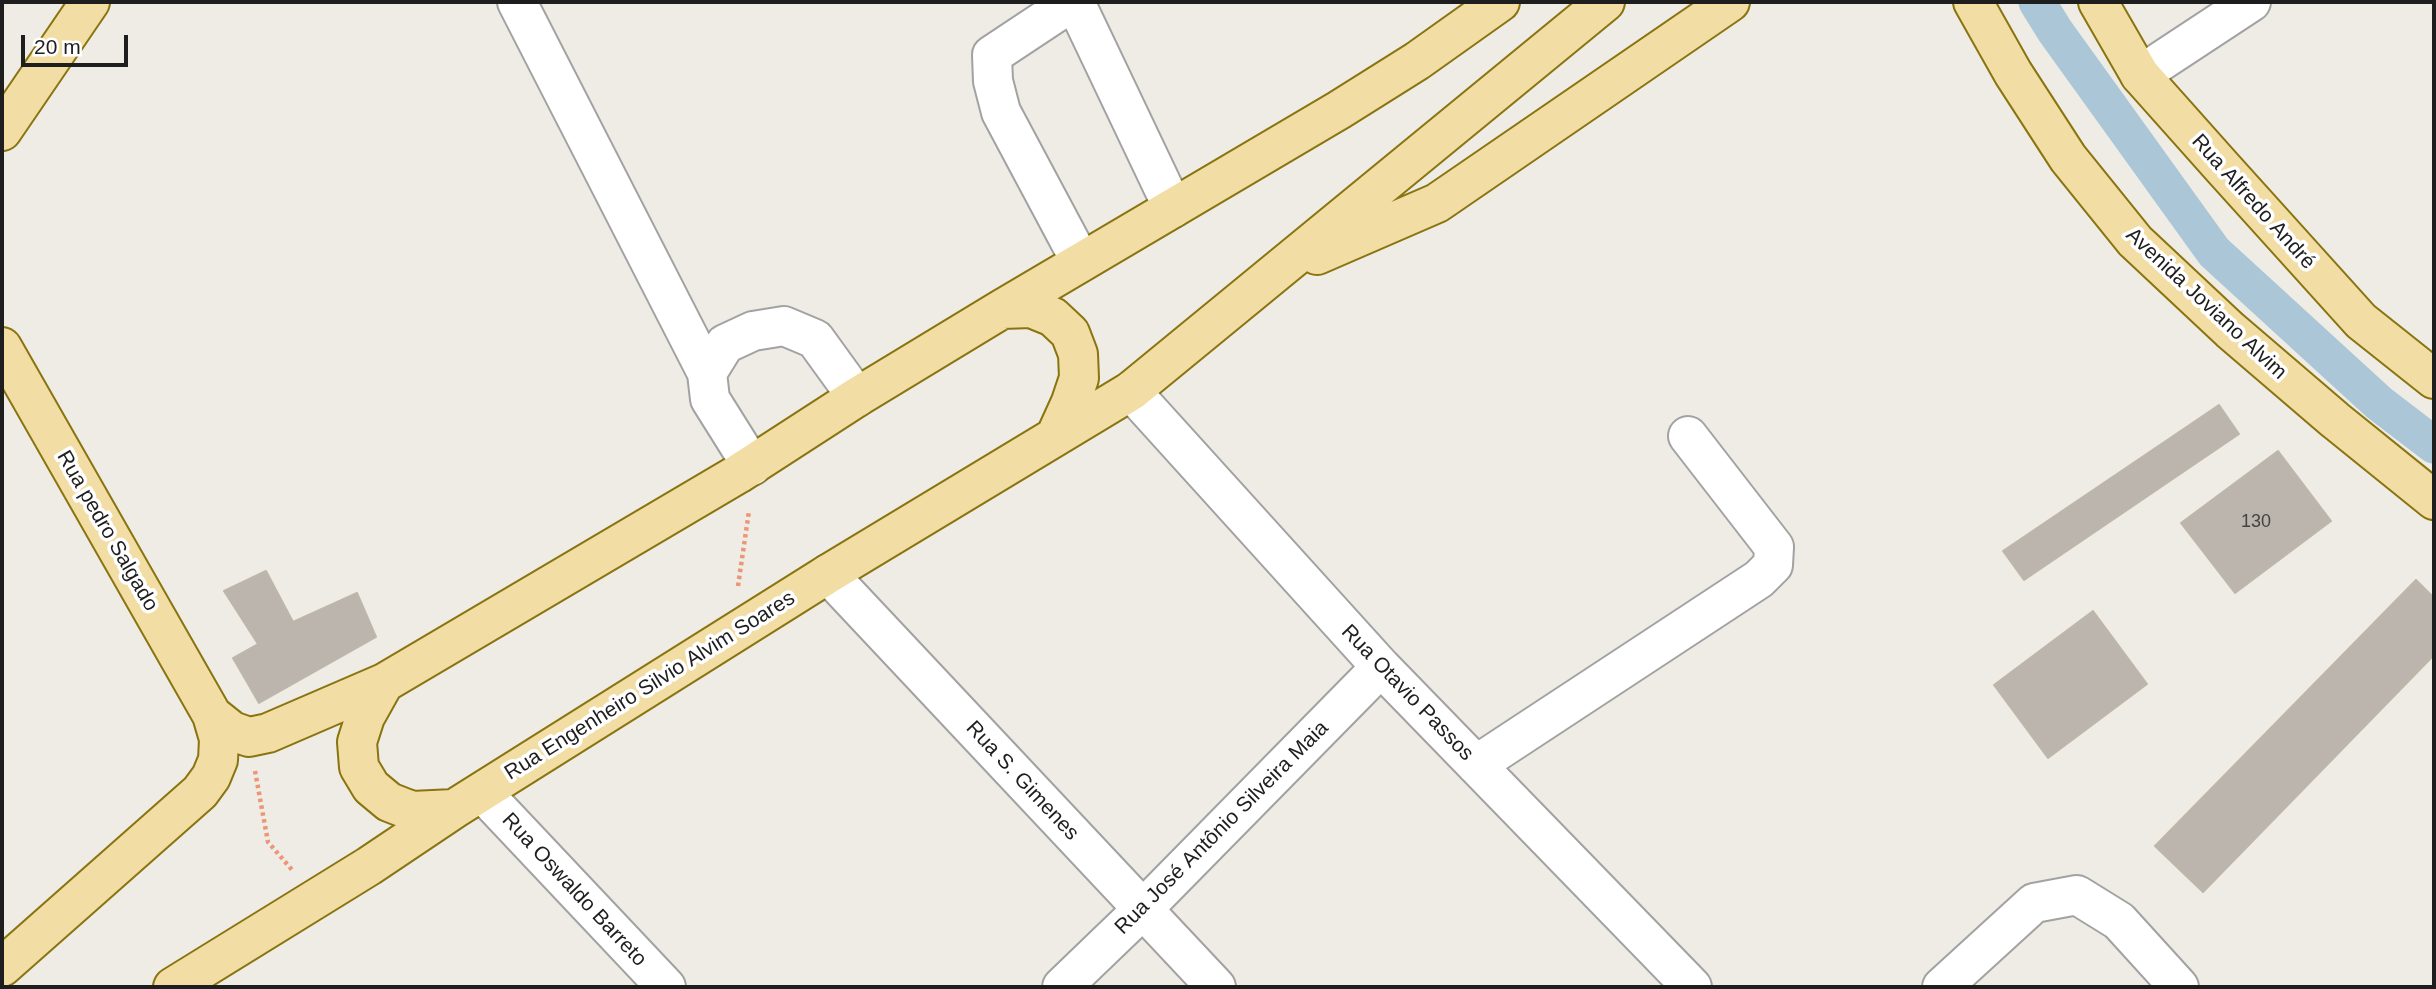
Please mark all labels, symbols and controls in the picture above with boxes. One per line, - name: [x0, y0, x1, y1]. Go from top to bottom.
- scale bar: [24, 21, 131, 65]
- text: 20 m: [34, 35, 81, 58]
- street label: Rua Alfredo André: [2186, 129, 2320, 275]
- street label: Avenida Joviano Alvim: [2120, 223, 2292, 385]
- street label: Rua pedro Salgado: [51, 446, 163, 616]
- house number: 130: [2241, 511, 2271, 533]
- street label: Rua Engenheiro Silvio Alvim Soares: [500, 586, 800, 786]
- street label: Rua Otavio Passos: [1336, 620, 1478, 766]
- street label: Rua S. Gimenes: [960, 716, 1084, 846]
- street label: Rua José Antônio Silveira Maia: [1110, 716, 1334, 940]
- street label: Rua Oswaldo Barreto: [496, 808, 652, 972]

